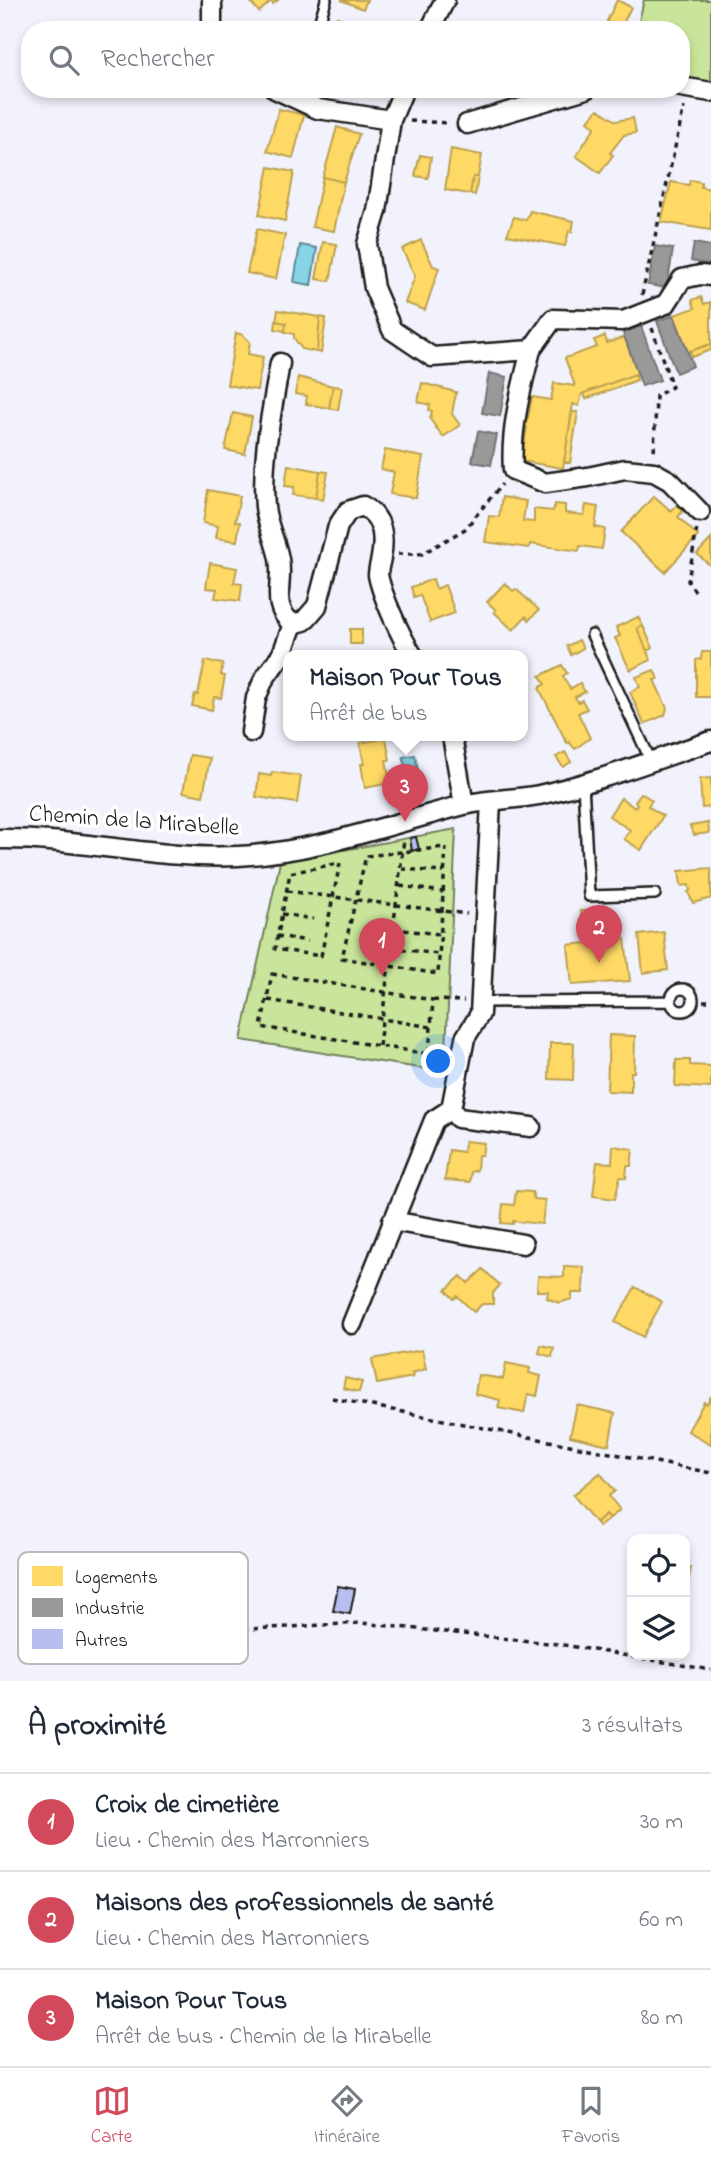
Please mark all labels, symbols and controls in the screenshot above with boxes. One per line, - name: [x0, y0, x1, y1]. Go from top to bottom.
- search box: [21, 21, 690, 98]
- icon: search: [45, 41, 83, 79]
- text: Rechercher: [101, 41, 214, 79]
- popup: [283, 650, 528, 741]
- text: Maison Pour Tous: [309, 660, 502, 698]
- text: Arrêt de bus: [309, 698, 427, 731]
- pin: 3: [382, 764, 428, 822]
- street label: Chemin de la Mirabelle: [28, 797, 241, 847]
- pin: 2: [576, 905, 622, 963]
- pin: 1: [359, 918, 405, 976]
- your location: [421, 1044, 455, 1078]
- map controls: [627, 1534, 690, 1660]
- button: locate: [627, 1534, 690, 1597]
- legend: [18, 1552, 248, 1664]
- text: Logements: [75, 1565, 158, 1594]
- text: Industrie: [75, 1596, 145, 1623]
- button: layers: [627, 1597, 690, 1660]
- text: Autres: [75, 1628, 128, 1655]
- text: À proximité: [28, 1705, 166, 1749]
- text: 3 résultats: [582, 1710, 683, 1743]
- text: Croix de cimetière: [95, 1787, 279, 1825]
- text: 1: [47, 1806, 55, 1839]
- text: 30 m: [640, 1806, 683, 1839]
- text: Lieu · Chemin des Marronniers: [95, 1825, 370, 1858]
- text: Maisons des professionnels de santé: [95, 1885, 494, 1923]
- text: 2: [45, 1904, 57, 1937]
- text: 60 m: [639, 1904, 683, 1937]
- text: Lieu · Chemin des Marronniers: [95, 1923, 370, 1956]
- text: Maison Pour Tous: [95, 1983, 287, 2021]
- text: 3: [46, 2002, 56, 2035]
- text: 80 m: [641, 2002, 683, 2035]
- text: Arrêt de bus · Chemin de la Mirabelle: [95, 2021, 432, 2054]
- tab: Carte: [91, 2082, 132, 2151]
- tab: Itinéraire: [314, 2082, 380, 2151]
- tab: Favoris: [561, 2082, 620, 2151]

